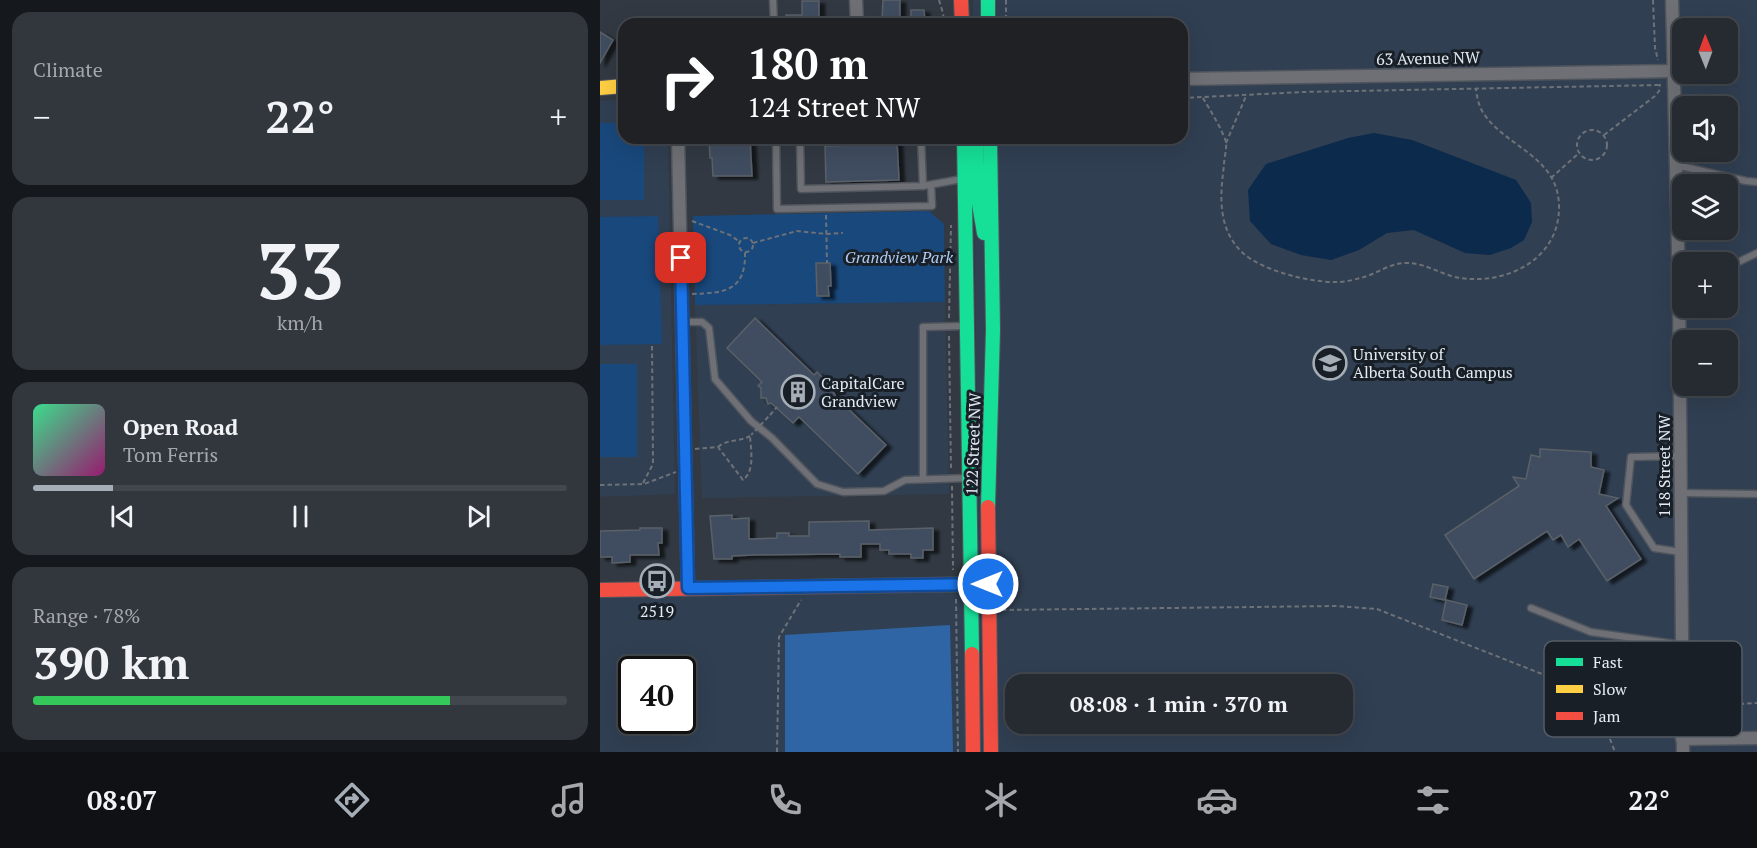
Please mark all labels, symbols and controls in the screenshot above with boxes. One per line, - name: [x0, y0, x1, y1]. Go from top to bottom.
- north arrow: [1672, 18, 1738, 84]
- map controls: [1672, 18, 1738, 396]
- text: 180 m: [747, 35, 868, 91]
- icon: right: [648, 42, 726, 120]
- street label: 63 Avenue NW: [1376, 46, 1480, 70]
- text: Climate: [33, 56, 103, 83]
- text: 22°: [265, 86, 335, 146]
- text: 124 Street NW: [747, 89, 920, 125]
- text: −: [33, 95, 51, 138]
- text: +: [549, 95, 567, 138]
- button: sound: [1672, 96, 1738, 162]
- button: layers: [1672, 174, 1738, 240]
- text: 33: [256, 218, 344, 321]
- pin: [655, 232, 706, 283]
- icon: arrive: [664, 241, 697, 274]
- park label: Grandview Park: [845, 246, 953, 268]
- button: +: [1672, 252, 1738, 318]
- text: km/h: [277, 309, 323, 336]
- button: −: [1672, 330, 1738, 396]
- place label: University of Alberta South Campus: [1353, 343, 1513, 383]
- school or university icon: University of Alberta South Campus: [1312, 345, 1348, 381]
- place label: CapitalCare Grandview: [821, 372, 905, 412]
- building icon: CapitalCare Grandview: [780, 374, 816, 410]
- street label: 122 Street NW: [960, 392, 986, 496]
- text: Open Road: [123, 412, 238, 441]
- street label: 118 Street NW: [1653, 415, 1675, 517]
- text: Tom Ferris: [123, 441, 218, 468]
- icon: previous: [106, 500, 139, 533]
- icon: pause: [284, 500, 317, 533]
- icon: next: [462, 500, 495, 533]
- position arrow: [956, 552, 1020, 616]
- bus stop icon: 2519: [639, 563, 675, 599]
- place label: 2519: [640, 600, 674, 622]
- text: Range · 78%: [33, 602, 140, 629]
- text: 390 km: [33, 632, 189, 692]
- legend: [1544, 641, 1742, 737]
- text: Fast: [1593, 651, 1623, 673]
- speed limit sign: 40: [618, 656, 696, 734]
- text: Slow: [1593, 678, 1627, 700]
- text: 08:08 · 1 min · 370 m: [1070, 689, 1288, 718]
- text: Jam: [1593, 705, 1621, 727]
- icon: directions: [331, 779, 373, 821]
- icon: music: [548, 779, 590, 821]
- icon: phone: [764, 779, 806, 821]
- icon: climate: [980, 779, 1022, 821]
- icon: car: [1196, 779, 1238, 821]
- icon: filters: [1412, 779, 1454, 821]
- text: 08:07: [87, 782, 157, 818]
- text: 22°: [1628, 782, 1670, 818]

